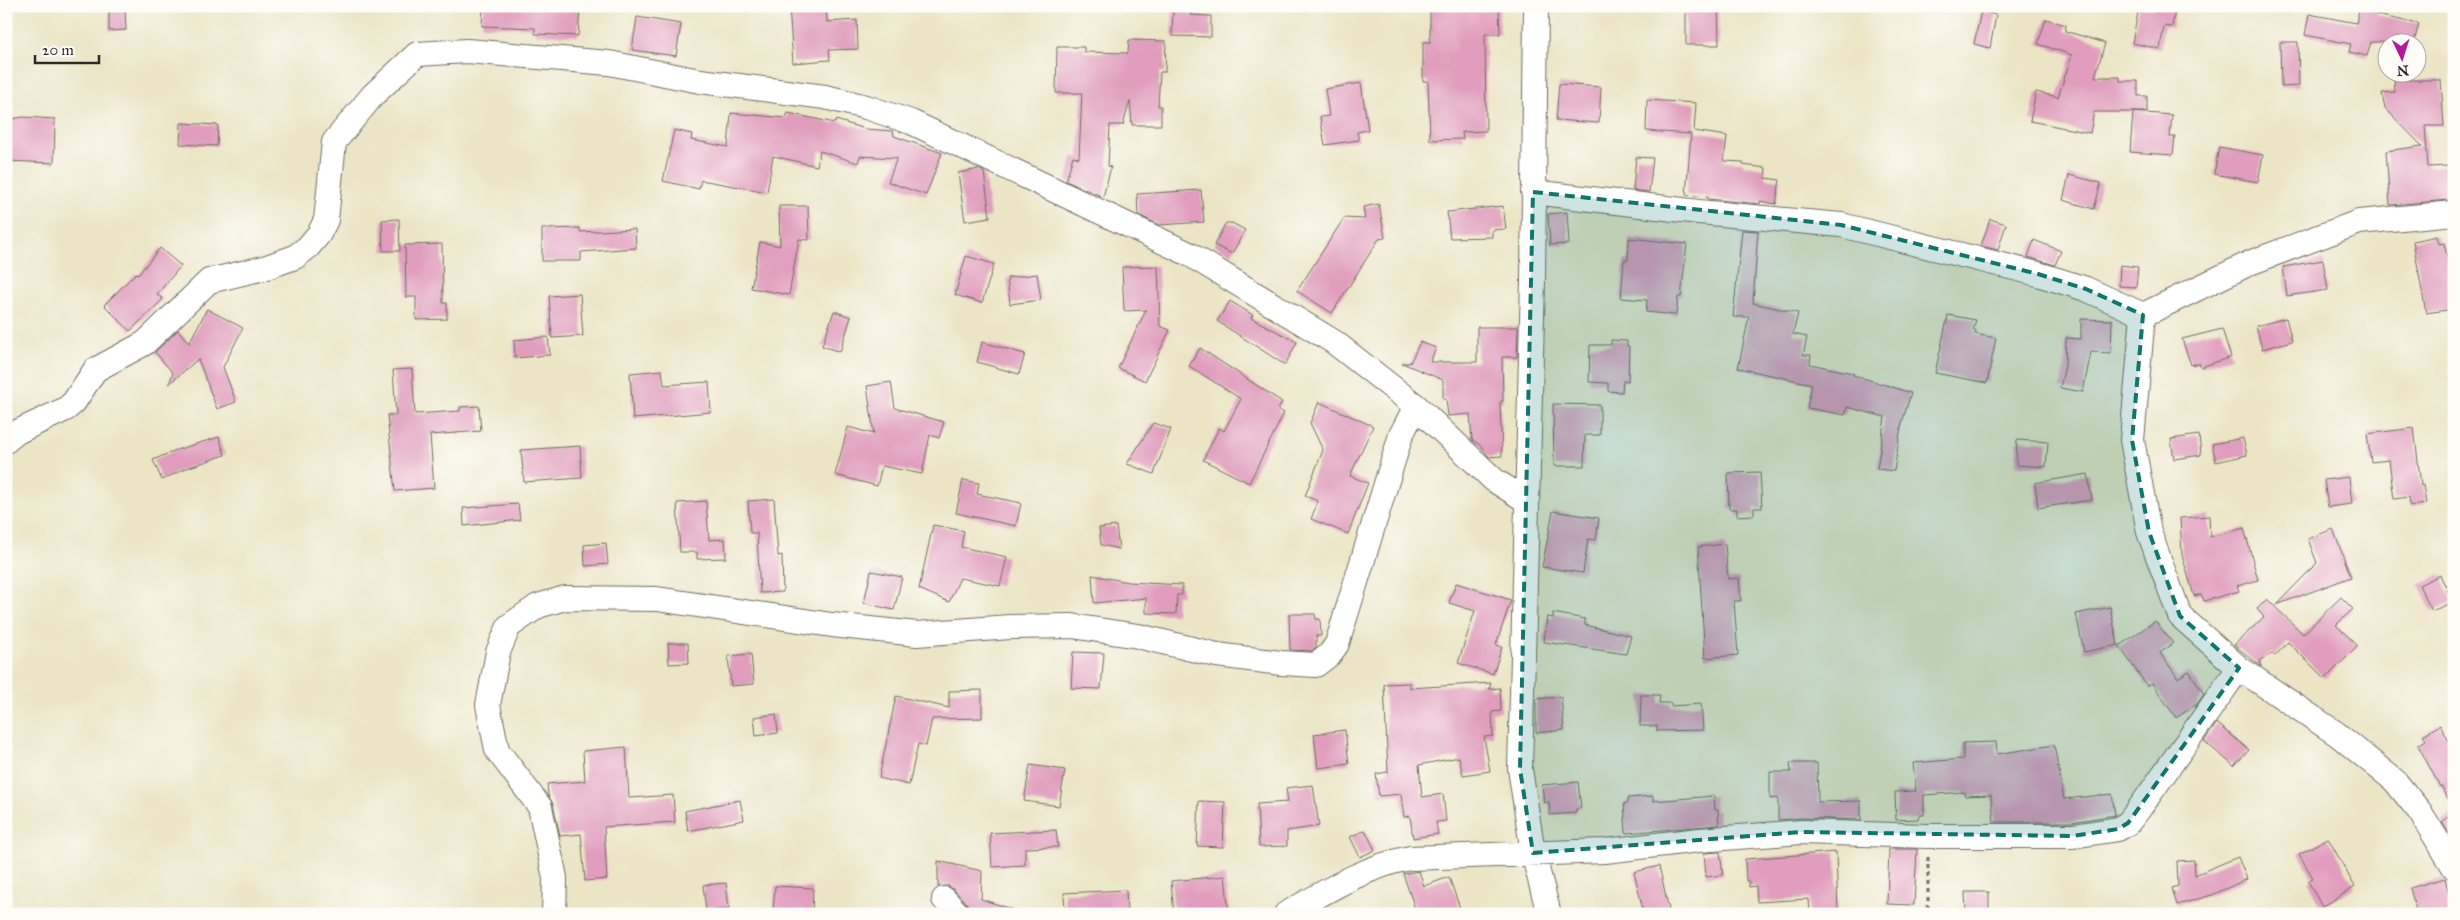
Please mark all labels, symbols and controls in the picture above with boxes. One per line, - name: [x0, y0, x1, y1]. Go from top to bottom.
- scale bar: [35, 32, 99, 64]
- north arrow: [2378, 32, 2428, 82]
- text: 20 m: [42, 41, 74, 59]
- text: N: [2396, 62, 2409, 79]

